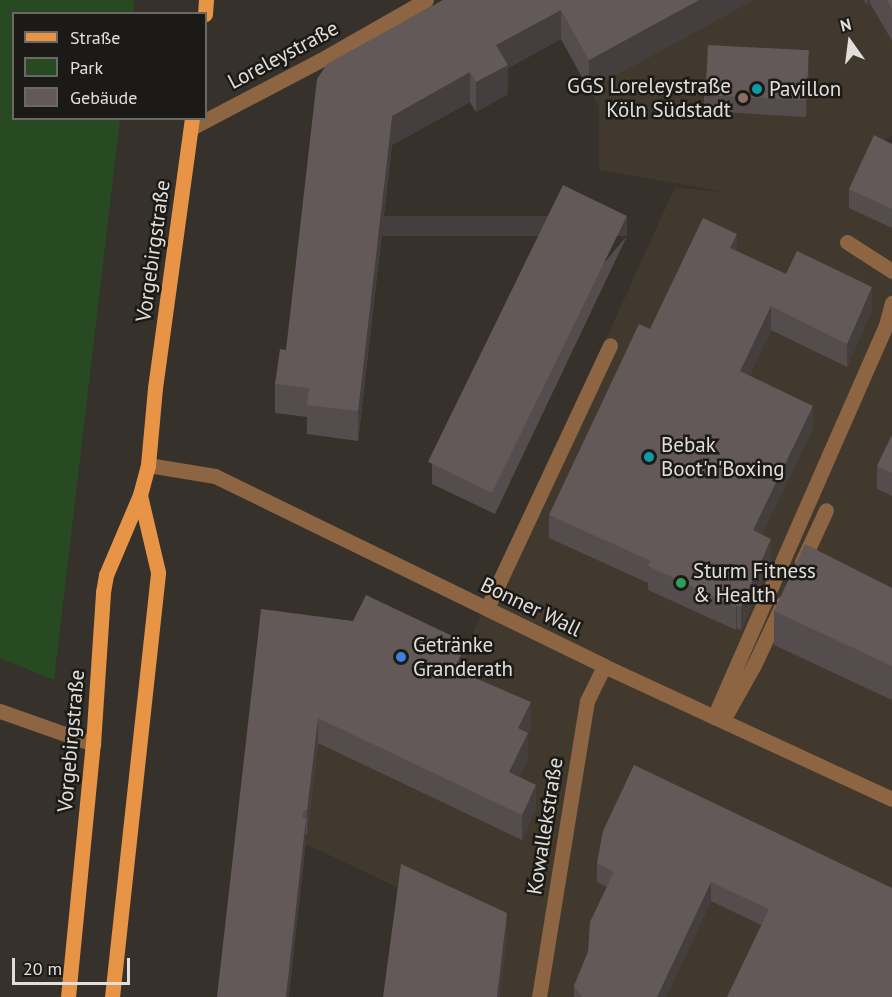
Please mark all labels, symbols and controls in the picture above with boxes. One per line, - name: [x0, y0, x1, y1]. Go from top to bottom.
- legend: [12, 12, 207, 120]
- north arrow: [820, 12, 880, 72]
- text: N: [838, 14, 853, 36]
- street label: Loreleystraße: [223, 15, 343, 95]
- text: Straße: [70, 26, 121, 49]
- text: Park: [70, 56, 103, 79]
- place label: GGS Loreleystraße Köln Südstadt: [567, 73, 731, 123]
- place label: Pavillon: [769, 76, 841, 102]
- marker: Pavillon: [750, 82, 764, 96]
- text: Gebäude: [70, 86, 137, 109]
- marker: GGS Loreleystraße Köln Südstadt: [736, 91, 750, 105]
- street label: Vorgebirgstraße: [131, 178, 175, 324]
- place label: Bebak Boot'n'Boxing: [661, 432, 784, 482]
- marker: Bebak Boot'n'Boxing: [642, 450, 656, 464]
- place label: Sturm Fitness & Health: [693, 558, 816, 608]
- street label: Bonner Wall: [476, 572, 586, 642]
- marker: Sturm Fitness & Health: [674, 576, 688, 590]
- place label: Getränke Granderath: [413, 632, 513, 682]
- marker: Getränke Granderath: [394, 650, 408, 664]
- street label: Vorgebirgstraße: [52, 669, 90, 813]
- street label: Kowallekstraße: [522, 756, 568, 896]
- scale bar: [15, 946, 134, 984]
- text: 20 m: [23, 957, 62, 980]

